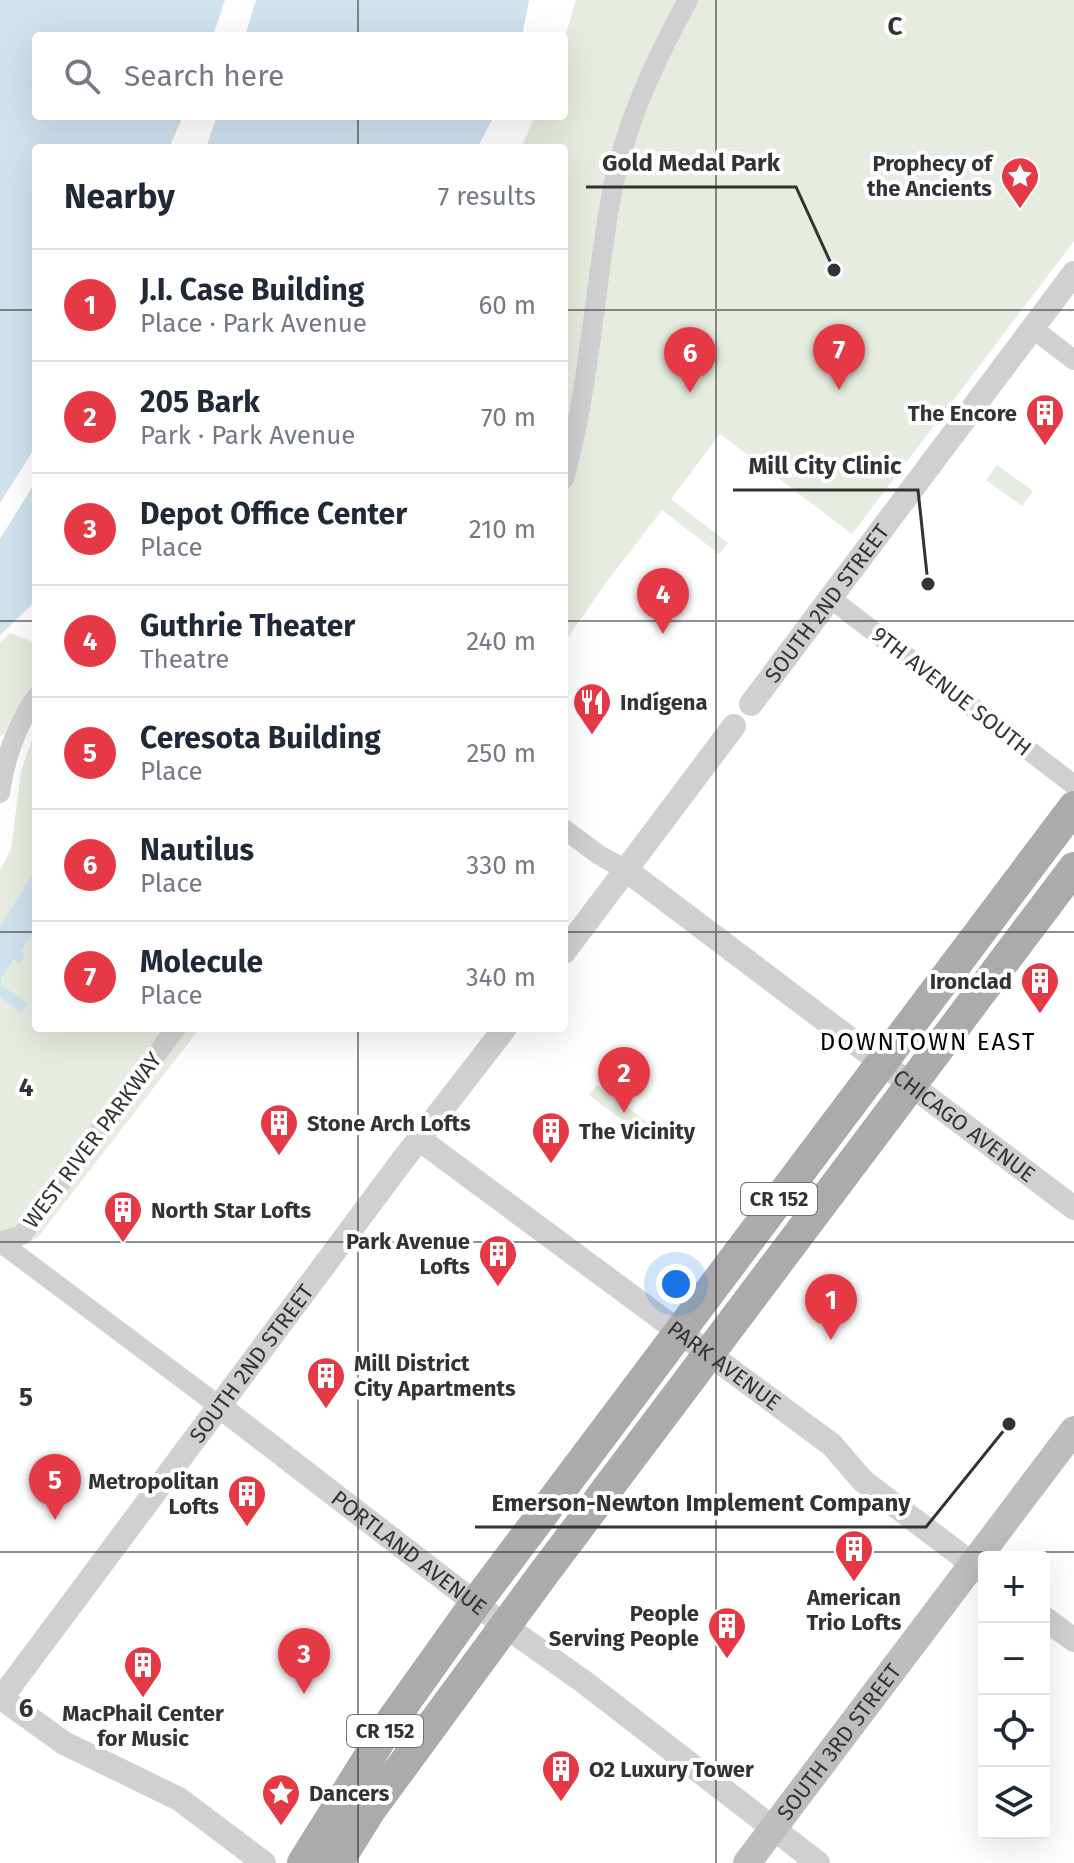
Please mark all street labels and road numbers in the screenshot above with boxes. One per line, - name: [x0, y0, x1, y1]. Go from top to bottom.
- street label: SOUTH 2ND STREET: [759, 518, 895, 688]
- street label: 9TH AVENUE SOUTH: [867, 621, 1037, 762]
- street label: WEST RIVER PARKWAY: [17, 1047, 167, 1234]
- street label: CHICAGO AVENUE: [888, 1063, 1041, 1188]
- road number: CR 152: [741, 1183, 817, 1215]
- street label: SOUTH 2ND STREET: [184, 1278, 320, 1448]
- street label: PARK AVENUE: [662, 1315, 786, 1416]
- street label: PORTLAND AVENUE: [326, 1485, 492, 1621]
- street label: SOUTH 3RD STREET: [771, 1658, 907, 1826]
- road number: CR 152: [347, 1715, 423, 1747]

